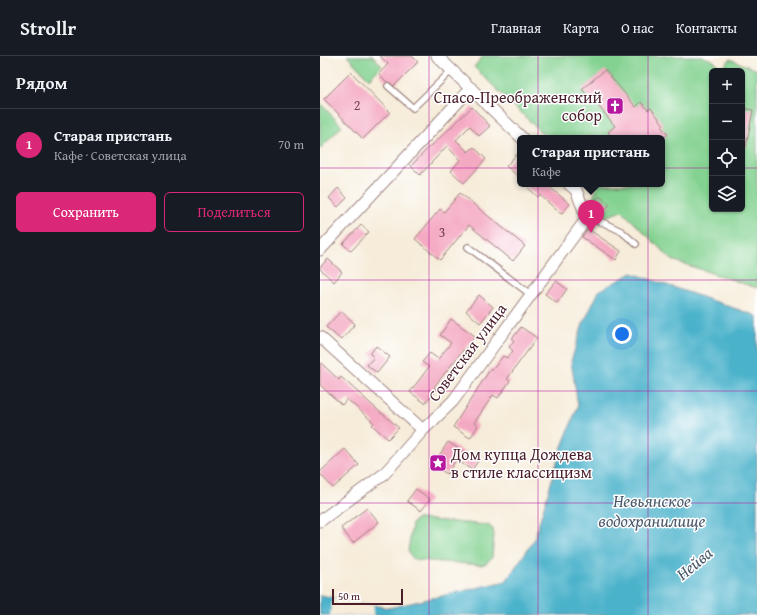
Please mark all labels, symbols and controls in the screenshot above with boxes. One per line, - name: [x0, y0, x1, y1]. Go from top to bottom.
- text: Strollr: [20, 14, 76, 42]
- text: Главная: [491, 18, 541, 38]
- text: Карта: [563, 18, 599, 38]
- text: О нас: [621, 18, 654, 38]
- text: Контакты: [676, 18, 737, 38]
- map controls: [709, 68, 745, 212]
- button: +: [709, 68, 745, 104]
- text: Рядом: [16, 70, 67, 95]
- place label: Спасо-Преображенский собор: [434, 85, 602, 127]
- house number: 2: [354, 95, 360, 115]
- church icon: Спасо-Преображенский собор: [605, 96, 625, 116]
- button: −: [709, 104, 745, 140]
- text: Старая пристань: [54, 125, 172, 146]
- text: 1: [26, 135, 32, 154]
- text: 70 m: [278, 135, 304, 154]
- popup: [517, 135, 665, 187]
- button: locate: [709, 140, 745, 176]
- text: Старая пристань: [532, 141, 650, 162]
- text: Кафе · Советская улица: [54, 146, 187, 165]
- text: Кафе: [532, 162, 561, 181]
- button: layers: [709, 176, 745, 212]
- button: Сохранить: [16, 192, 156, 232]
- button: Поделиться: [164, 192, 304, 232]
- pin: 1: [578, 200, 604, 233]
- house number: 3: [439, 222, 445, 242]
- street label: Советская улица: [422, 297, 512, 406]
- your location: [612, 324, 632, 344]
- place label: Дом купца Дождева в стиле классицизм: [450, 442, 592, 484]
- place icon: Дом купца Дождева в стиле классицизм: [428, 453, 448, 473]
- water label: Невьянское водохранилище: [599, 488, 706, 533]
- water label: Нейва: [670, 540, 718, 586]
- scale bar: [332, 587, 403, 606]
- text: 50 m: [338, 588, 360, 604]

